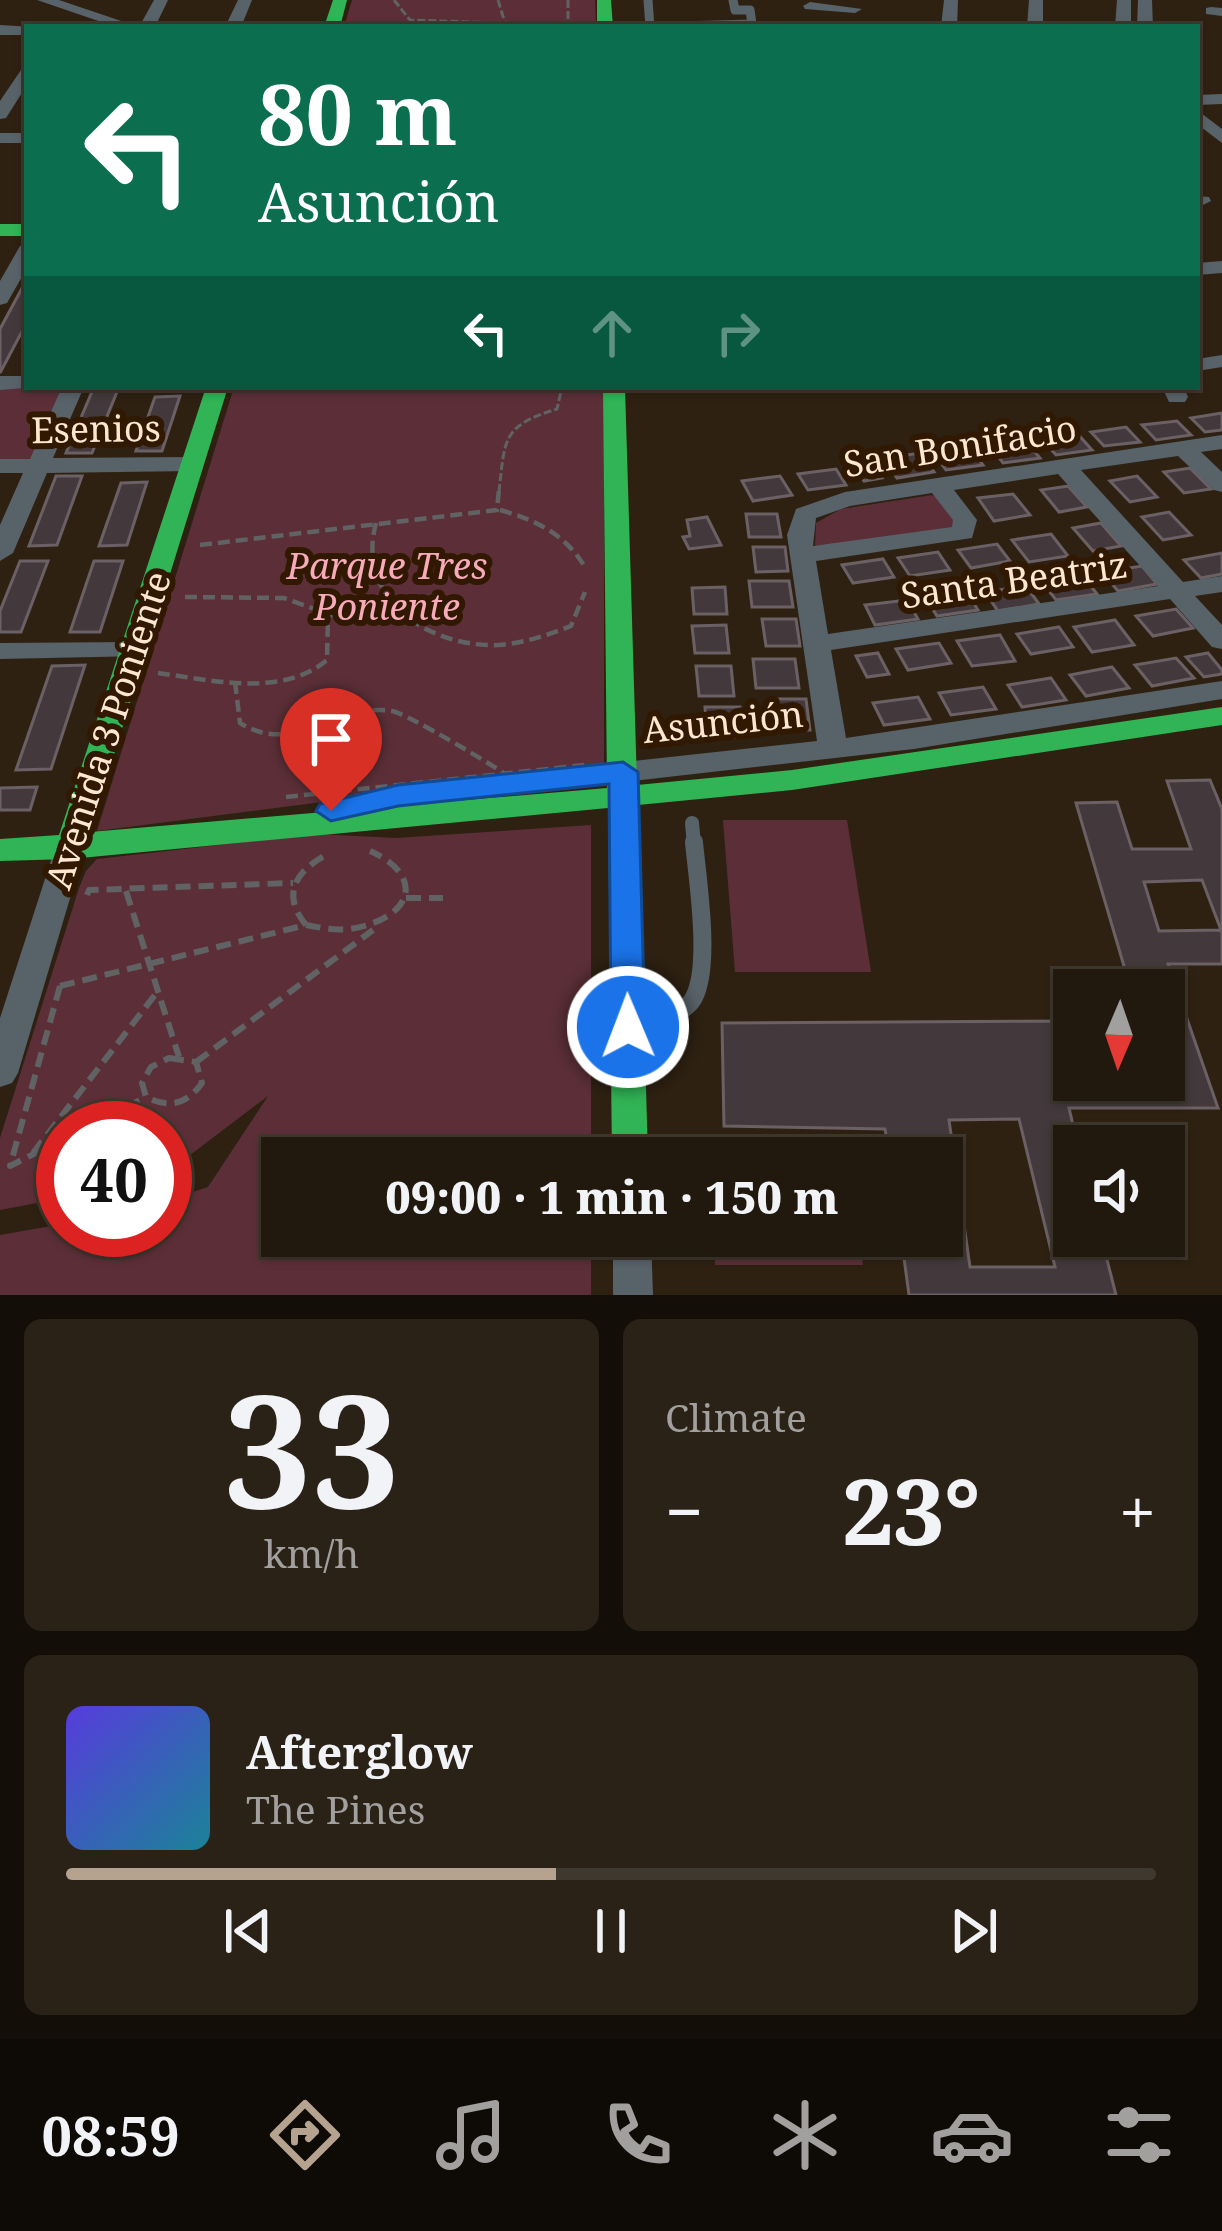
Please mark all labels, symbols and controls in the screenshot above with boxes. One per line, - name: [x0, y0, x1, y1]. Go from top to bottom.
- text: 80 m: [258, 55, 458, 170]
- icon: left: [60, 72, 216, 228]
- text: Asunción: [258, 164, 499, 238]
- icon: left: [453, 300, 519, 366]
- icon: ahead: [579, 300, 645, 366]
- icon: right: [705, 300, 771, 366]
- street label: Esenios: [31, 403, 161, 454]
- street label: San Bonifacio: [840, 403, 1080, 488]
- street label: Santa Beatriz: [898, 539, 1130, 620]
- park label: Parque Tres Poniente: [286, 541, 487, 631]
- street label: Avenida 3 Poniente: [33, 565, 182, 895]
- pin: [280, 688, 382, 811]
- street label: Asunción: [640, 689, 806, 754]
- icon: arrive: [298, 706, 364, 772]
- position arrow: [565, 964, 691, 1090]
- north arrow: [1053, 969, 1185, 1101]
- map controls: [1053, 969, 1185, 1257]
- speed limit sign: 40: [36, 1101, 192, 1257]
- button: sound: [1053, 1125, 1185, 1257]
- text: 09:00 · 1 min · 150 m: [385, 1166, 839, 1227]
- text: 33: [223, 1341, 400, 1554]
- text: Climate: [665, 1390, 807, 1443]
- text: 23°: [842, 1449, 980, 1571]
- text: −: [665, 1465, 703, 1555]
- text: +: [1119, 1465, 1156, 1555]
- text: km/h: [264, 1526, 359, 1579]
- text: Afterglow: [246, 1721, 473, 1782]
- text: The Pines: [246, 1782, 425, 1835]
- icon: previous: [215, 1898, 281, 1964]
- icon: pause: [578, 1898, 644, 1964]
- icon: next: [941, 1898, 1007, 1964]
- icon: directions: [263, 2093, 347, 2177]
- icon: music: [429, 2093, 513, 2177]
- icon: phone: [596, 2093, 680, 2177]
- icon: climate: [763, 2093, 847, 2177]
- icon: car: [930, 2093, 1014, 2177]
- icon: filters: [1097, 2093, 1181, 2177]
- text: 08:59: [41, 2098, 180, 2172]

